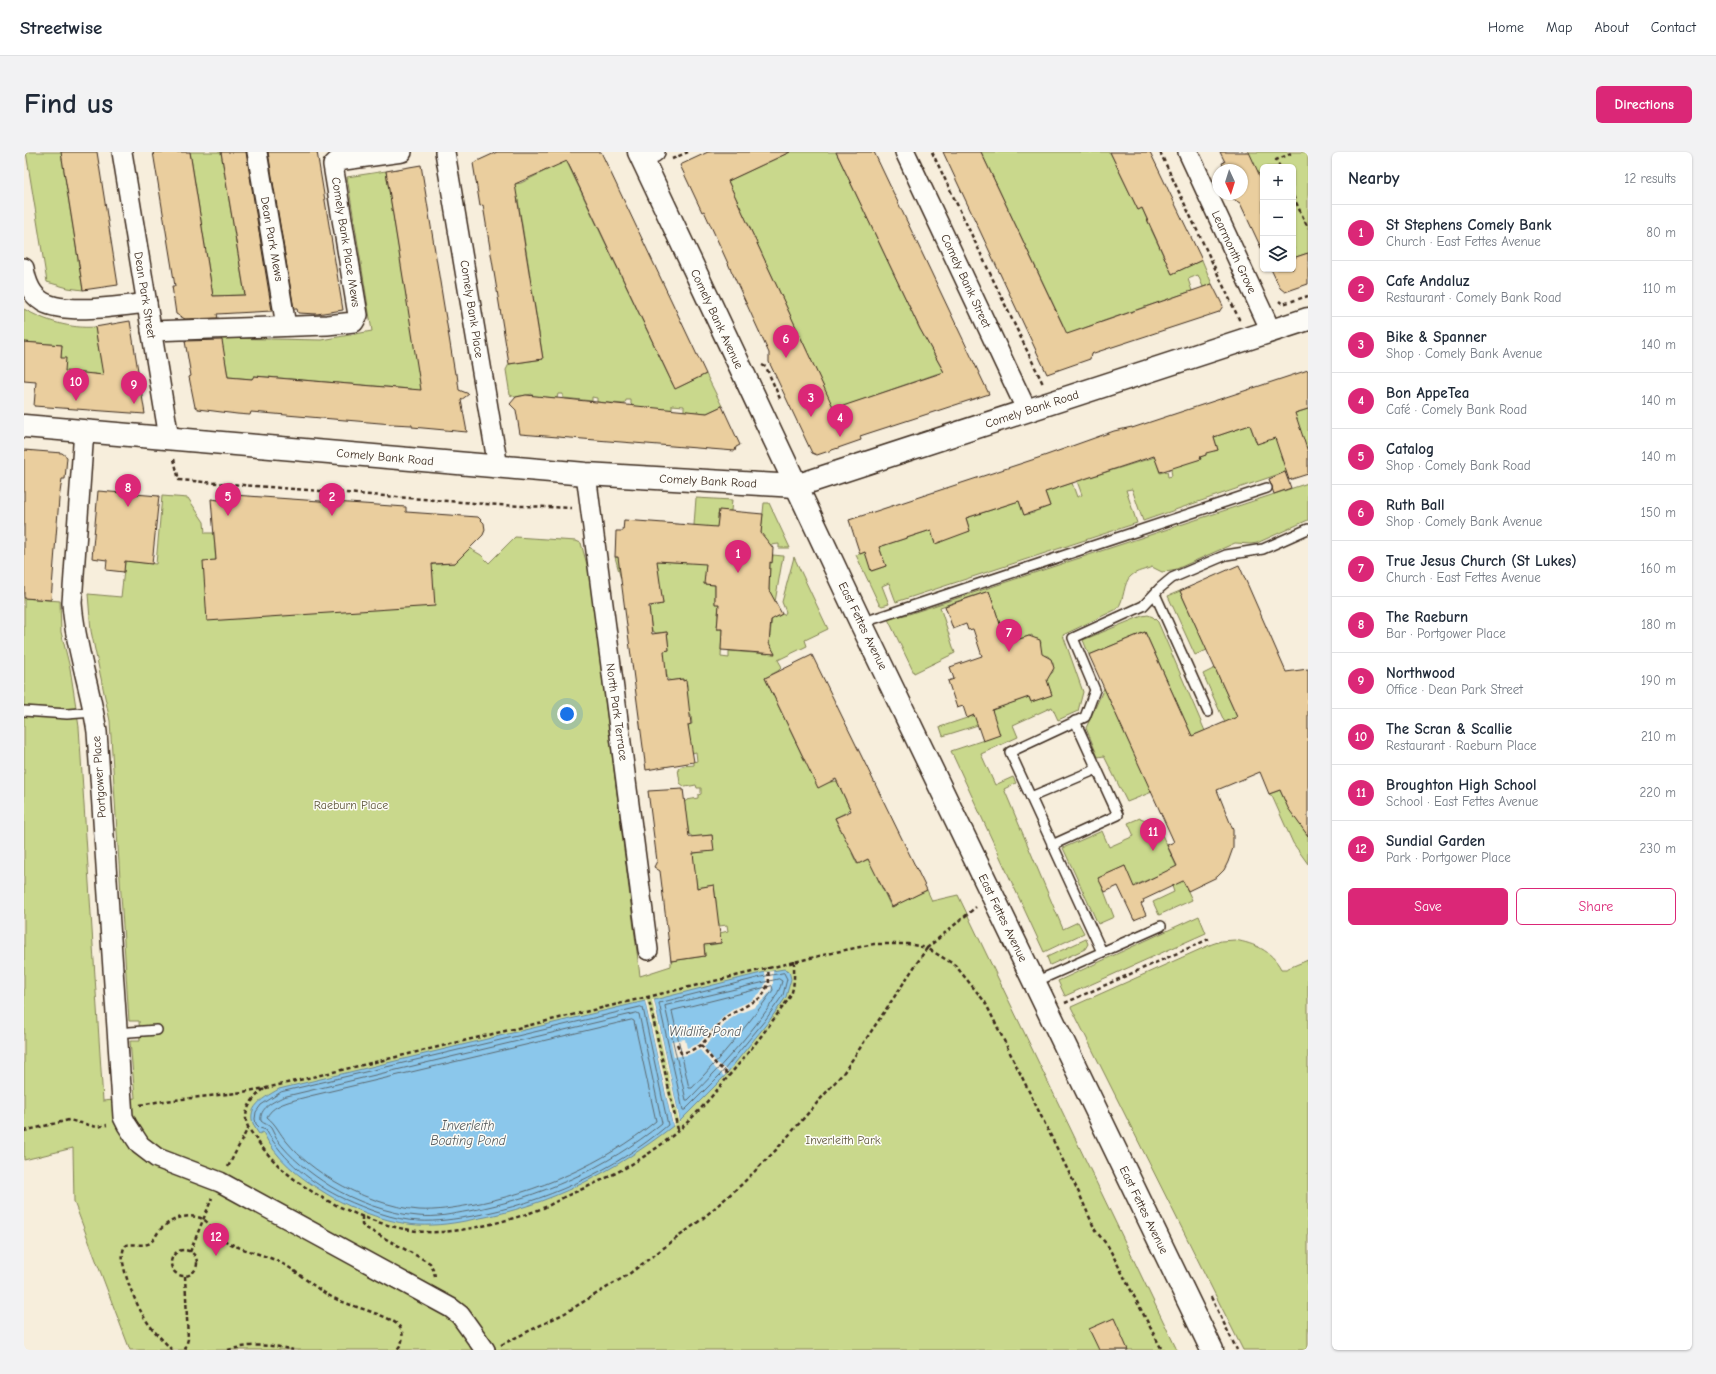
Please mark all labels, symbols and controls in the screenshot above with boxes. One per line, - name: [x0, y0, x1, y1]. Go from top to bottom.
- text: Streetwise: [20, 17, 102, 39]
- text: Home: [1488, 19, 1524, 36]
- text: Map: [1546, 19, 1572, 36]
- text: About: [1594, 19, 1629, 36]
- text: Contact: [1651, 19, 1696, 36]
- button: Directions: [1596, 86, 1692, 123]
- text: Find us: [24, 88, 113, 120]
- north arrow: [1212, 164, 1248, 200]
- map controls: [1260, 164, 1296, 272]
- button: +: [1260, 164, 1296, 200]
- text: Nearby: [1348, 169, 1399, 188]
- text: 12 results: [1624, 171, 1676, 186]
- street label: Comely Bank Place Mews: [329, 176, 363, 308]
- street label: Dean Park Mews: [258, 196, 286, 282]
- button: −: [1260, 200, 1296, 236]
- street label: Learmonth Grove: [1209, 208, 1259, 296]
- text: St Stephens Comely Bank: [1386, 216, 1552, 234]
- text: 1: [1358, 225, 1364, 240]
- text: 80 m: [1646, 225, 1676, 240]
- street label: Comely Bank Street: [938, 232, 994, 331]
- text: Church · East Fettes Avenue: [1386, 234, 1541, 249]
- button: layers: [1260, 236, 1296, 272]
- street label: Dean Park Street: [131, 251, 159, 340]
- street label: Comely Bank Place: [457, 259, 487, 359]
- street label: Comely Bank Avenue: [688, 267, 746, 371]
- text: Cafe Andaluz: [1386, 272, 1469, 290]
- text: 2: [1358, 281, 1364, 296]
- text: 110 m: [1643, 281, 1676, 296]
- text: Restaurant · Comely Bank Road: [1386, 290, 1562, 305]
- pin: 6: [773, 325, 799, 358]
- text: Bike & Spanner: [1386, 328, 1487, 346]
- text: 3: [1358, 337, 1364, 352]
- text: 140 m: [1642, 337, 1676, 352]
- text: Shop · Comely Bank Avenue: [1386, 346, 1542, 361]
- pin: 10: [63, 368, 89, 401]
- pin: 9: [121, 371, 147, 404]
- pin: 3: [798, 384, 824, 417]
- text: Bon AppeTea: [1386, 384, 1469, 402]
- street label: Comely Bank Road: [983, 387, 1081, 431]
- text: 4: [1358, 393, 1364, 408]
- text: 140 m: [1642, 393, 1676, 408]
- text: Café · Comely Bank Road: [1386, 402, 1527, 417]
- pin: 4: [827, 404, 853, 437]
- text: Catalog: [1386, 440, 1434, 458]
- street label: Comely Bank Road: [336, 446, 434, 468]
- text: 5: [1358, 449, 1364, 464]
- text: 140 m: [1642, 449, 1676, 464]
- text: Shop · Comely Bank Road: [1386, 458, 1531, 473]
- street label: Comely Bank Road: [659, 471, 757, 491]
- pin: 8: [115, 474, 141, 507]
- pin: 5: [215, 483, 241, 516]
- pin: 2: [319, 483, 345, 516]
- text: Ruth Ball: [1386, 496, 1445, 514]
- text: 6: [1358, 505, 1364, 520]
- text: 150 m: [1641, 505, 1676, 520]
- text: Shop · Comely Bank Avenue: [1386, 514, 1542, 529]
- pin: 1: [725, 540, 751, 573]
- text: True Jesus Church (St Lukes): [1386, 552, 1577, 570]
- text: 7: [1358, 561, 1364, 576]
- text: 160 m: [1641, 561, 1676, 576]
- text: Church · East Fettes Avenue: [1386, 570, 1541, 585]
- street label: East Fettes Avenue: [836, 580, 890, 672]
- text: The Raeburn: [1386, 608, 1468, 626]
- text: 8: [1358, 617, 1364, 632]
- text: 180 m: [1641, 617, 1676, 632]
- pin: 7: [996, 619, 1022, 652]
- text: Bar · Portgower Place: [1386, 626, 1506, 641]
- street label: North Park Terrace: [603, 662, 631, 762]
- text: Northwood: [1386, 664, 1455, 682]
- text: 9: [1358, 673, 1364, 688]
- text: 190 m: [1641, 673, 1676, 688]
- text: Office · Dean Park Street: [1386, 682, 1523, 697]
- your location: [557, 704, 577, 724]
- text: The Scran & Scallie: [1386, 720, 1512, 738]
- text: 10: [1355, 729, 1367, 744]
- text: 210 m: [1641, 729, 1676, 744]
- street label: Portgower Place: [89, 736, 109, 818]
- text: Restaurant · Raeburn Place: [1386, 738, 1536, 753]
- text: Broughton High School: [1386, 776, 1537, 794]
- text: 11: [1356, 785, 1366, 800]
- text: 220 m: [1639, 785, 1676, 800]
- text: School · East Fettes Avenue: [1386, 794, 1538, 809]
- park label: Raeburn Place: [314, 798, 388, 812]
- pin: 11: [1140, 818, 1166, 851]
- text: Sundial Garden: [1386, 832, 1485, 850]
- text: 12: [1355, 841, 1367, 856]
- text: 230 m: [1640, 841, 1676, 856]
- text: Park · Portgower Place: [1386, 850, 1511, 865]
- street label: East Fettes Avenue: [976, 872, 1030, 964]
- button: Save: [1348, 888, 1508, 925]
- button: Share: [1516, 888, 1676, 925]
- water label: Wildlife Pond: [669, 1024, 742, 1039]
- water label: Inverleith Boating Pond: [430, 1118, 507, 1148]
- park label: Inverleith Park: [805, 1133, 881, 1147]
- street label: East Fettes Avenue: [1117, 1164, 1171, 1256]
- pin: 12: [203, 1223, 229, 1256]

